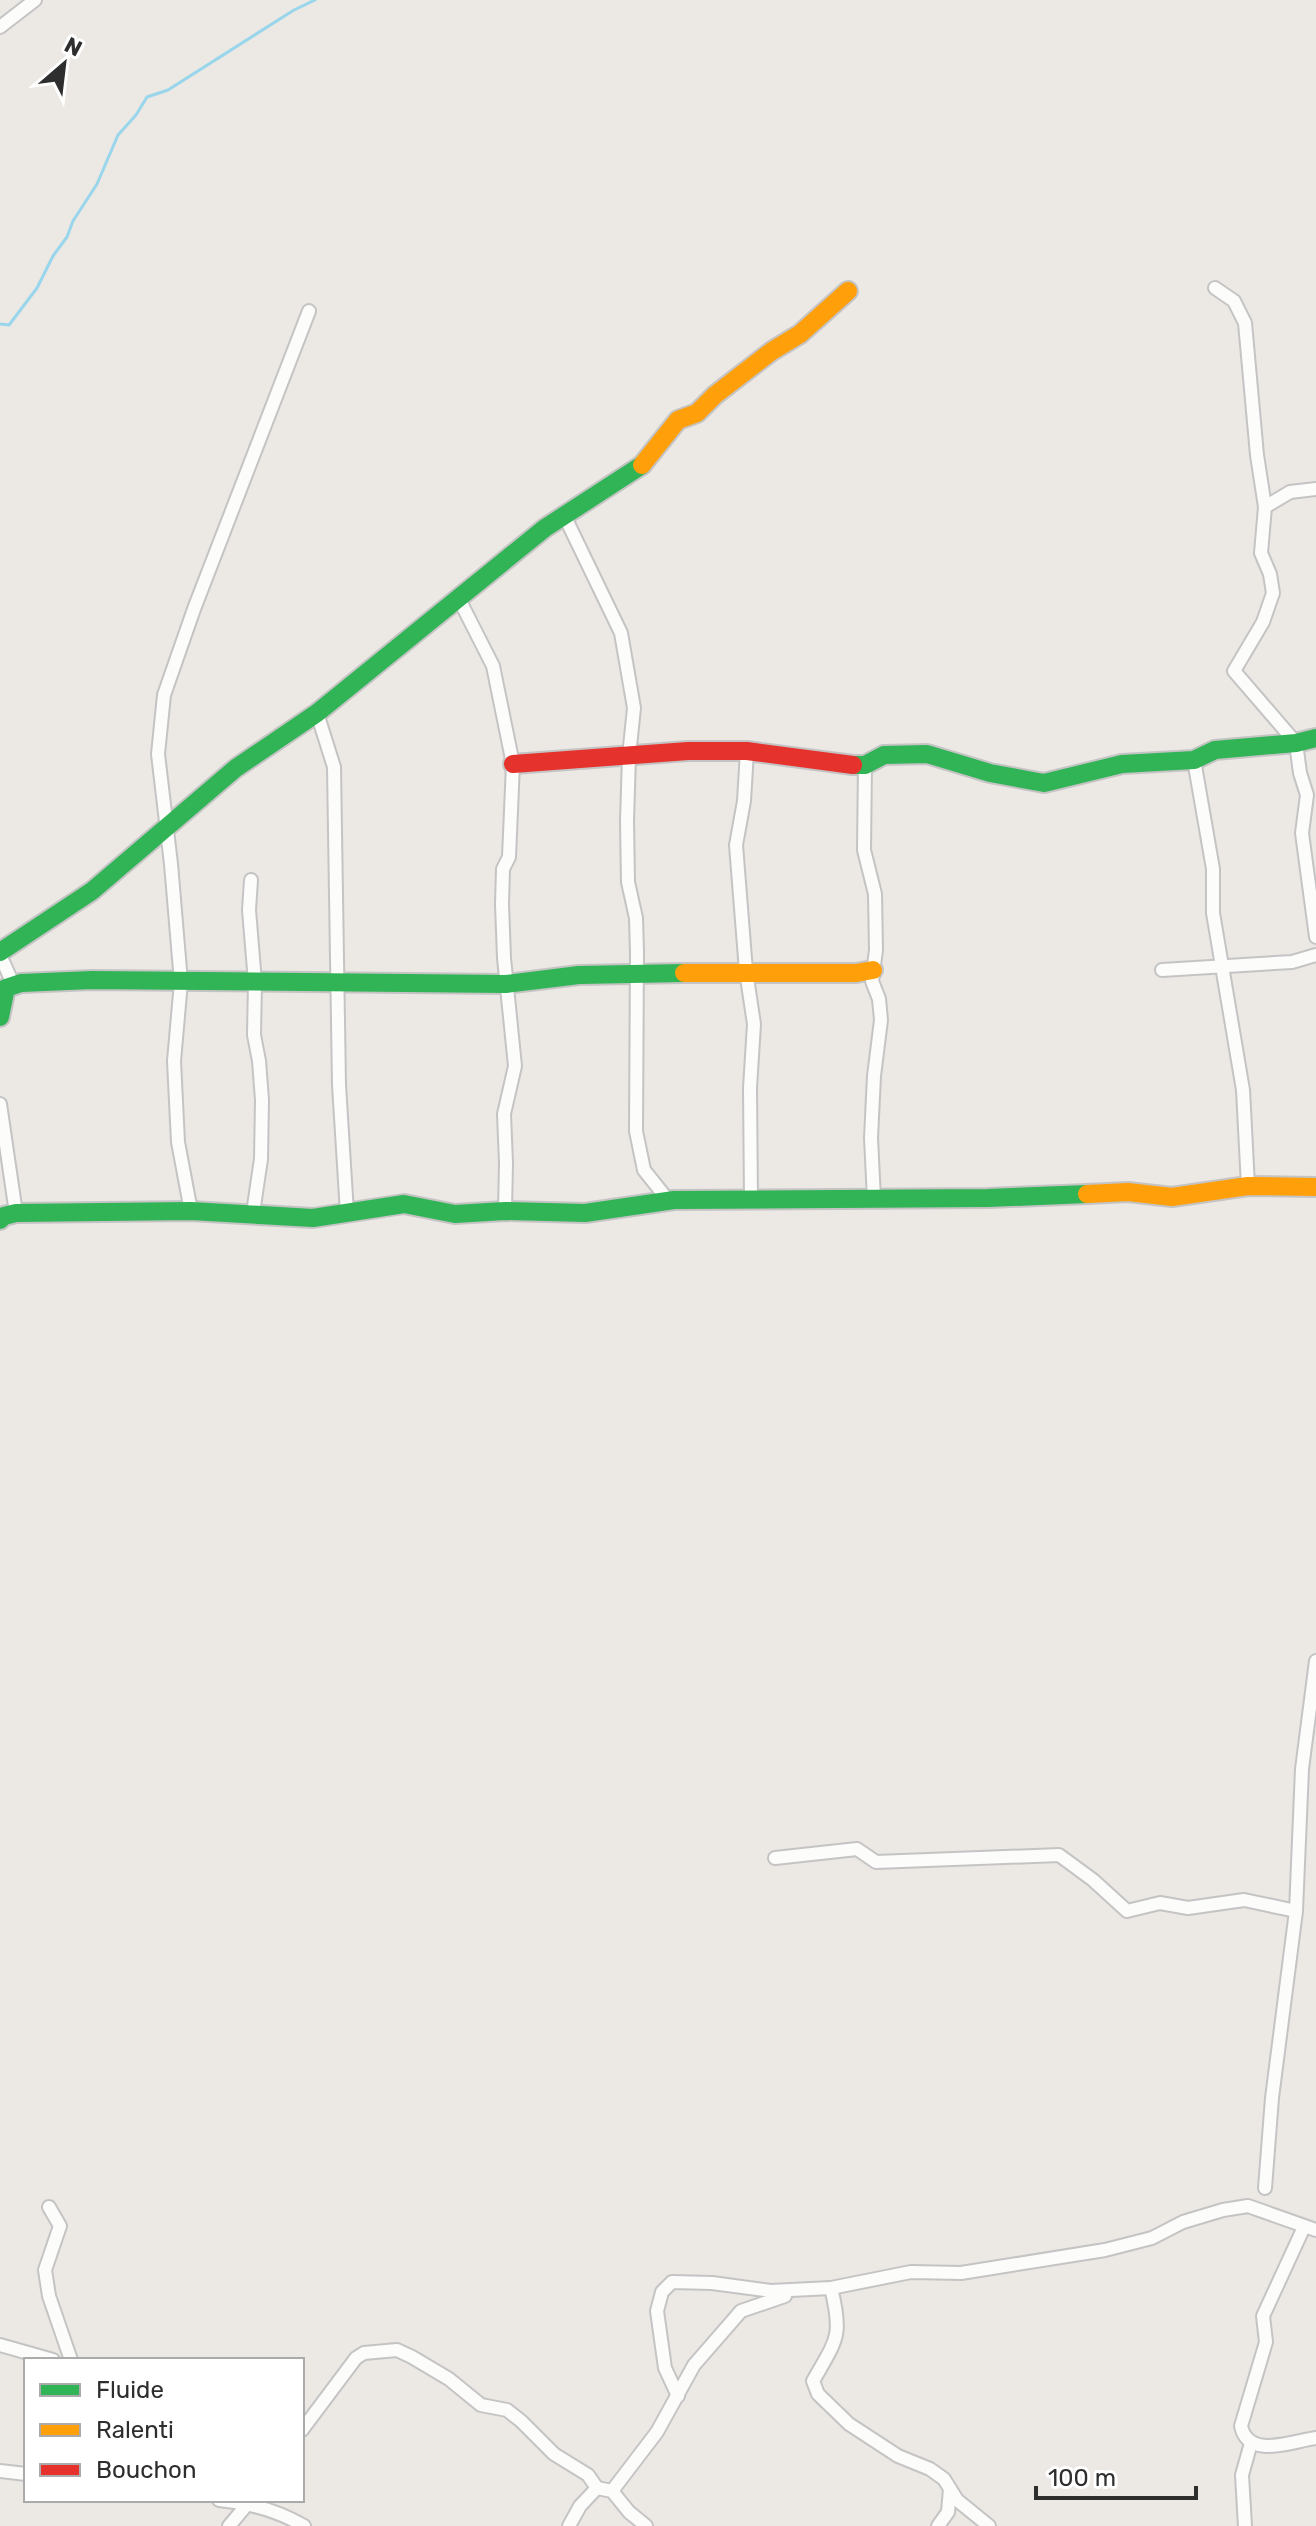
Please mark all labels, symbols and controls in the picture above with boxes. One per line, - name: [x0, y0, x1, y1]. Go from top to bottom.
- north arrow: [24, 24, 104, 104]
- text: N: [60, 31, 86, 62]
- legend: [24, 2358, 304, 2502]
- text: Fluide: [96, 2376, 164, 2404]
- text: Ralenti: [96, 2416, 174, 2444]
- scale bar: [1036, 2450, 1196, 2500]
- text: Bouchon: [96, 2456, 196, 2484]
- text: 100 m: [1048, 2464, 1116, 2492]

